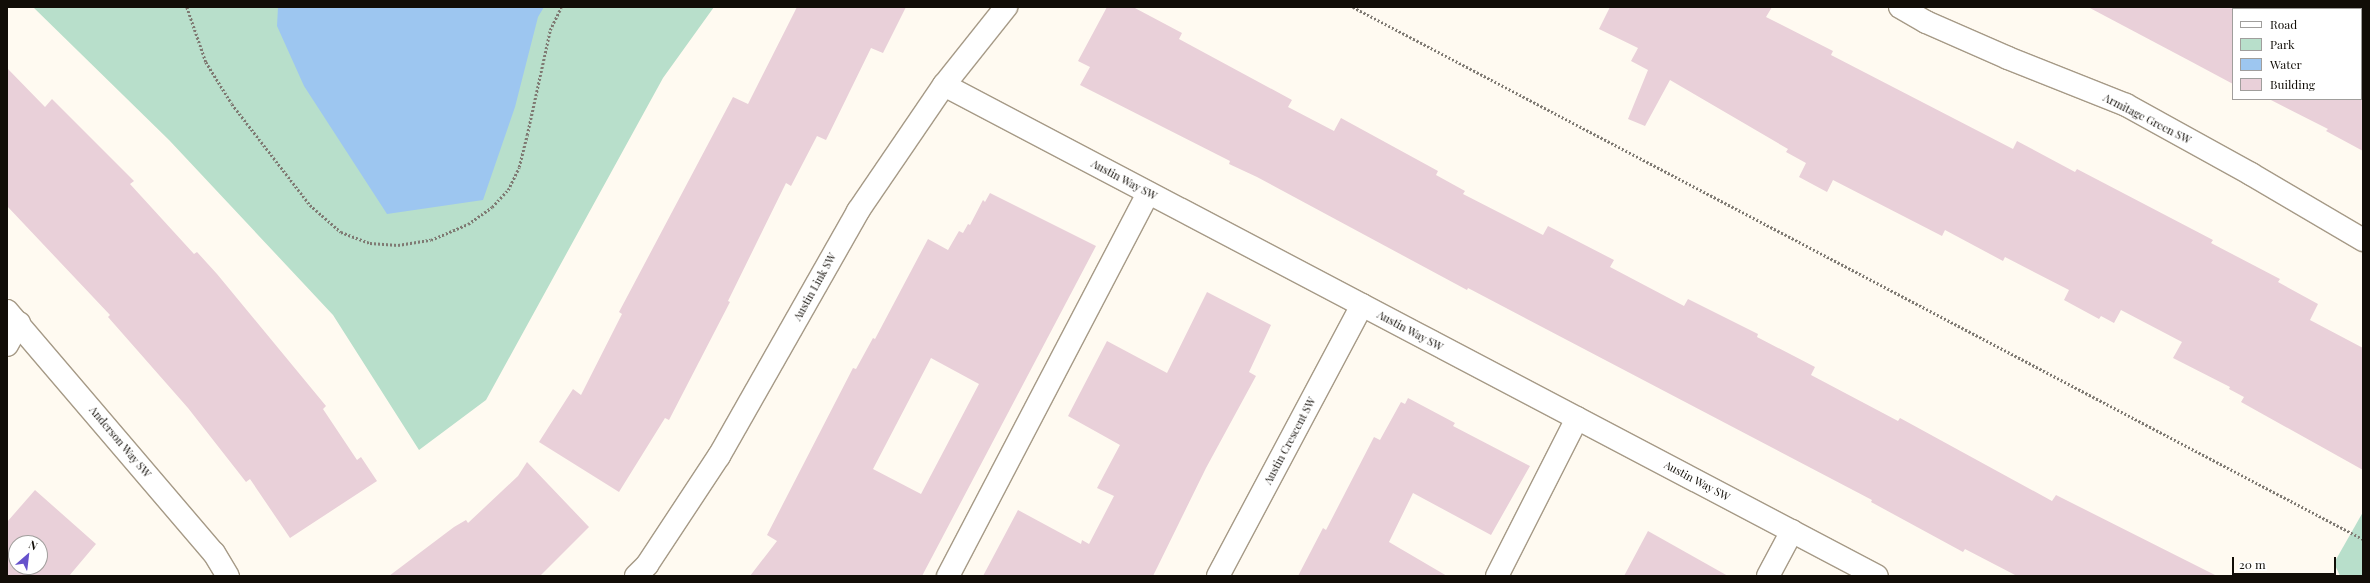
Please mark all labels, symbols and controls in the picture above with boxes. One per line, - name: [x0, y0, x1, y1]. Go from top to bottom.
- legend: [2232, 8, 2362, 100]
- text: Road: [2270, 16, 2297, 32]
- text: Park: [2270, 36, 2295, 52]
- text: Water: [2270, 56, 2302, 72]
- text: Building: [2270, 76, 2315, 92]
- street label: Armitage Green SW: [2101, 91, 2193, 147]
- street label: Austin Way SW: [1089, 157, 1159, 203]
- street label: Austin Link SW: [791, 251, 839, 323]
- street label: Austin Way SW: [1375, 308, 1445, 354]
- street label: Austin Crescent SW: [1261, 395, 1319, 487]
- street label: Anderson Way SW: [86, 403, 154, 481]
- street label: Austin Way SW: [1662, 458, 1732, 504]
- north arrow: [8, 535, 48, 575]
- text: N: [26, 536, 40, 553]
- scale bar: [2234, 549, 2338, 575]
- text: 20 m: [2239, 556, 2266, 572]

